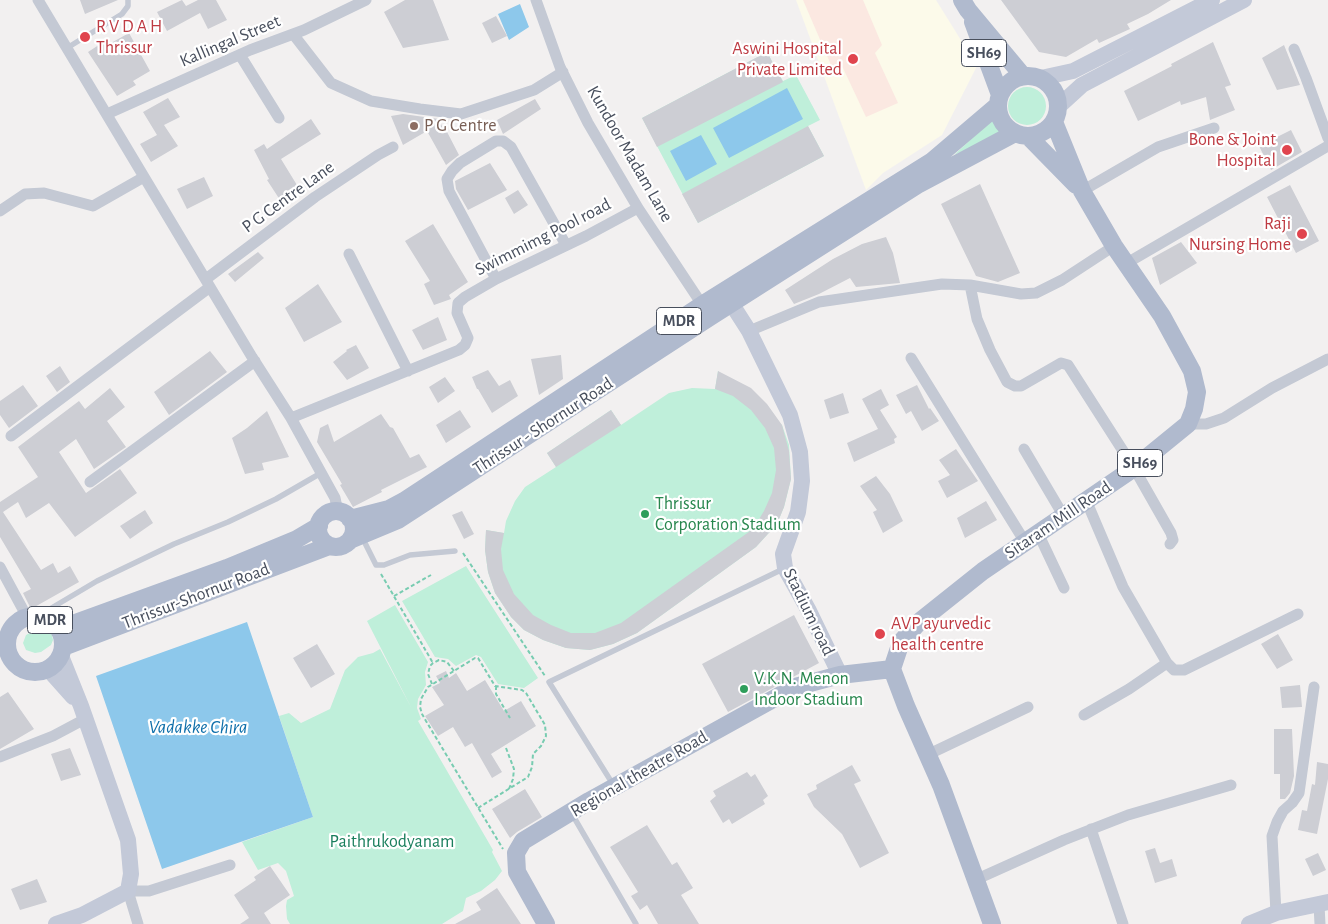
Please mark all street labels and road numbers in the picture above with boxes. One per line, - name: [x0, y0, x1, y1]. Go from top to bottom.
- street label: Kallingal Street: [176, 10, 284, 72]
- road number: SH69: [962, 40, 1006, 66]
- street label: Kundoor Madam Lane: [582, 82, 678, 226]
- street label: P G Centre Lane: [238, 156, 338, 238]
- street label: Swimmimg Pool road: [471, 193, 615, 281]
- road number: MDR: [656, 308, 702, 334]
- street label: Thrissur - Shornur Road: [469, 373, 617, 479]
- road number: SH69: [1118, 449, 1162, 476]
- street label: Sitaram Mill Road: [1001, 476, 1115, 564]
- street label: Thrissur-Shornur Road: [119, 558, 273, 634]
- street label: Stadium road: [779, 565, 839, 659]
- road number: MDR: [28, 606, 72, 634]
- street label: Regional theatre Road: [567, 726, 711, 822]

